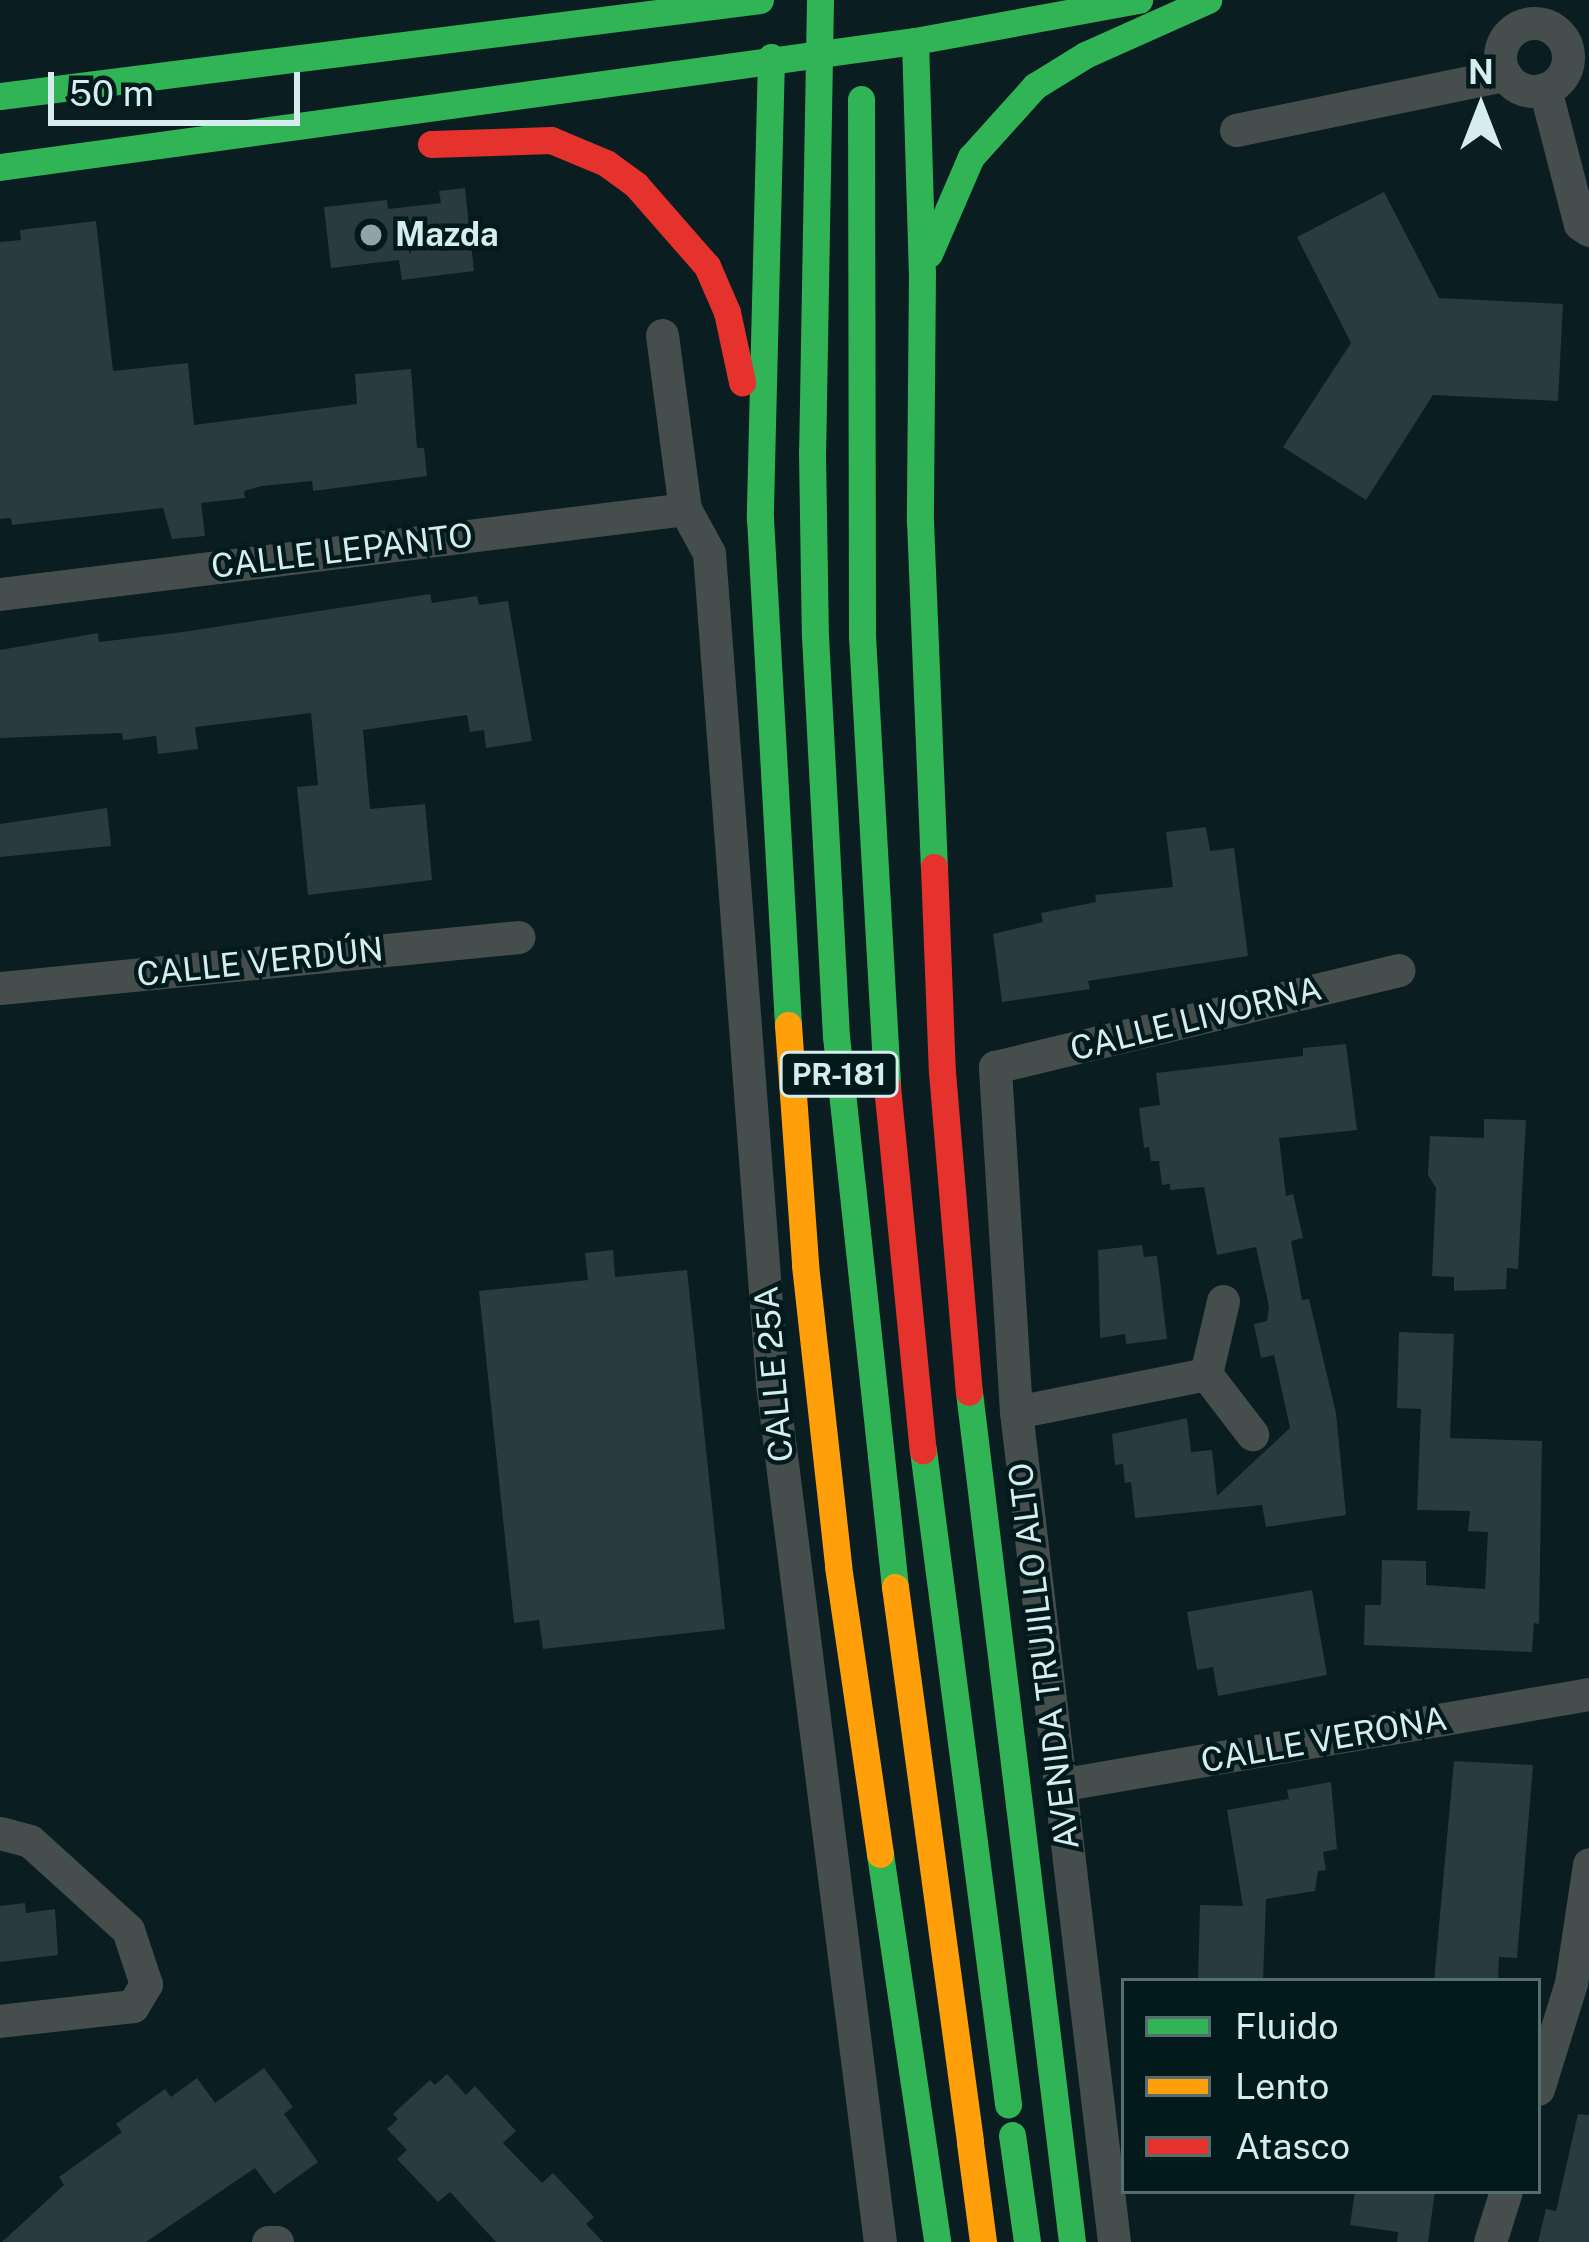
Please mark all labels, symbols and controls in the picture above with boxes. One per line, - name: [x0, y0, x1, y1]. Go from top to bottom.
- scale bar: [54, 48, 306, 122]
- north arrow: [1421, 48, 1541, 168]
- text: N: [1468, 53, 1494, 91]
- text: 50 m: [69, 72, 154, 114]
- place label: Mazda: [395, 215, 499, 255]
- marker: Mazda: [358, 222, 384, 248]
- street label: CALLE LEPANTO: [209, 515, 475, 587]
- street label: CALLE VERDÚN: [134, 929, 386, 995]
- street label: CALLE LIVORNA: [1066, 969, 1326, 1069]
- road number: PR-181: [779, 1050, 899, 1098]
- street label: CALLE 25A: [747, 1284, 801, 1464]
- street label: AVENIDA TRUJILLO ALTO: [1001, 1460, 1087, 1852]
- street label: CALLE VERONA: [1198, 1699, 1450, 1781]
- legend: [1121, 1978, 1541, 2194]
- text: Fluido: [1235, 2005, 1339, 2047]
- text: Lento: [1235, 2065, 1329, 2107]
- text: Atasco: [1235, 2125, 1350, 2167]

